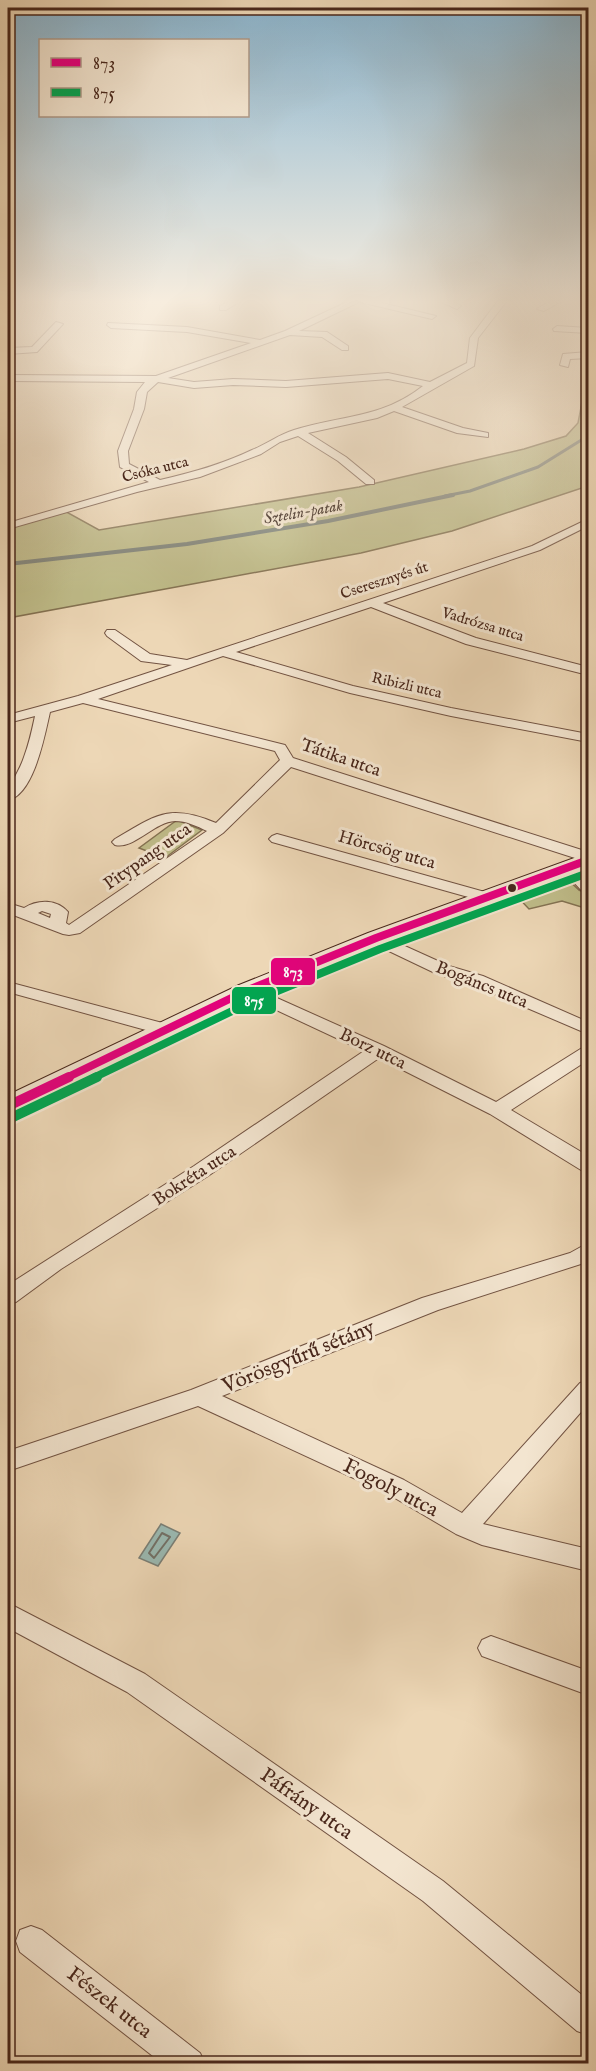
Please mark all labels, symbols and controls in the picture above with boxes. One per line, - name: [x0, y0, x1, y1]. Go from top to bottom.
- legend: [39, 39, 249, 117]
- text: 873: [93, 53, 115, 76]
- text: 875: [93, 83, 115, 106]
- street label: Csóka utca: [120, 452, 191, 487]
- water label: Sztelin-patak: [262, 496, 345, 530]
- street label: Cseresznyés út: [338, 557, 430, 604]
- street label: Vadrózsa utca: [439, 603, 527, 646]
- street label: Ribizli utca: [370, 668, 444, 703]
- street label: Tátika utca: [297, 734, 384, 783]
- street label: Pitypang utca: [99, 818, 196, 896]
- street label: Hörcsög utca: [335, 826, 438, 875]
- unlabelled marker: [506, 882, 518, 894]
- street label: Bogáncs utca: [432, 956, 531, 1014]
- line badge: 873: [270, 957, 316, 986]
- text: 873: [283, 963, 303, 983]
- line badge: 875: [231, 986, 277, 1015]
- text: 875: [244, 992, 264, 1012]
- street label: Borz utca: [335, 1023, 410, 1075]
- street label: Bokréta utca: [149, 1141, 241, 1212]
- street label: Vörösgyűrű sétány: [217, 1314, 379, 1401]
- street label: Fogoly utca: [338, 1453, 443, 1524]
- street label: Páfrány utca: [254, 1762, 359, 1847]
- street label: Fészek utca: [61, 1961, 158, 2046]

